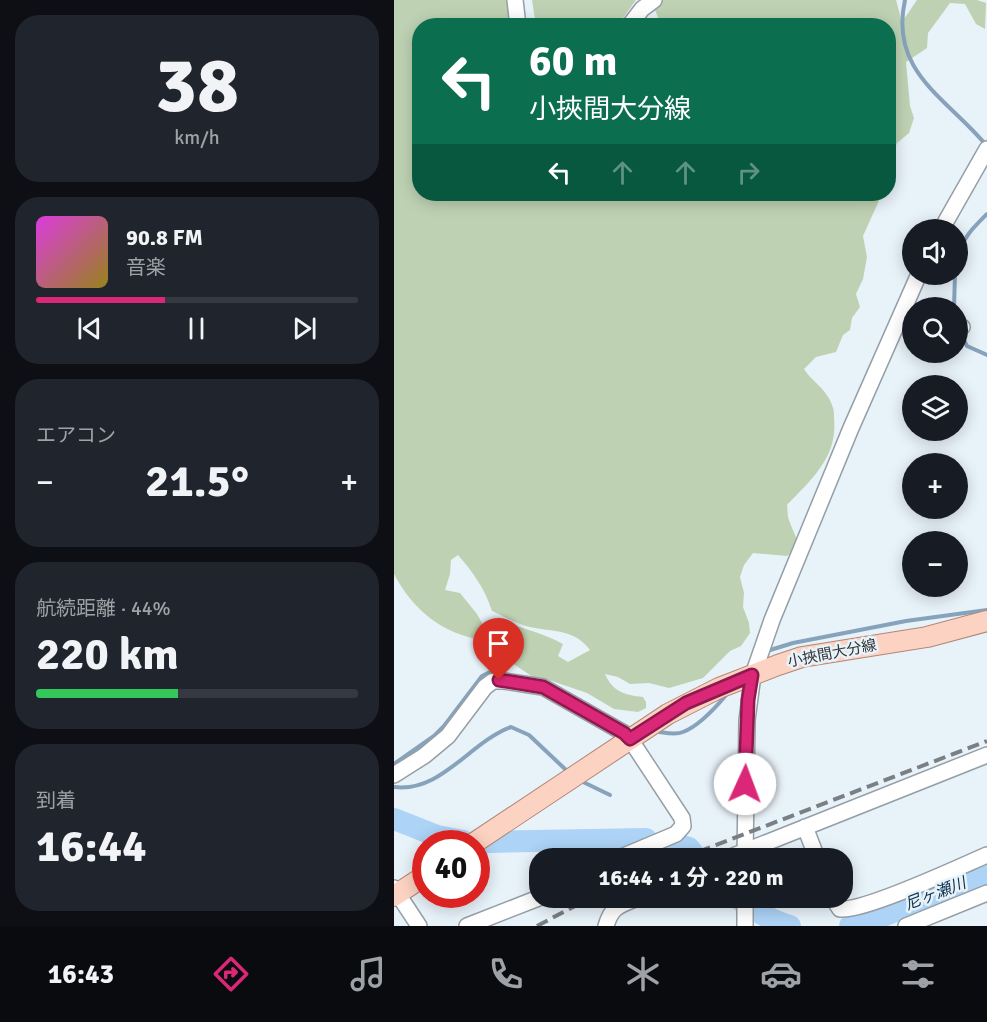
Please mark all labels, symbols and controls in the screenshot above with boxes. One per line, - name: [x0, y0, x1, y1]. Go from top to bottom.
- text: 60 m: [529, 36, 618, 87]
- text: 38: [155, 38, 239, 134]
- icon: left: [430, 42, 508, 120]
- text: 小挾間大分線: [529, 93, 691, 126]
- text: km/h: [174, 125, 220, 150]
- icon: left: [543, 156, 576, 189]
- icon: ahead: [606, 156, 639, 189]
- icon: ahead: [669, 156, 702, 189]
- icon: right: [732, 156, 765, 189]
- map controls: [902, 219, 968, 597]
- button: sound: [902, 219, 968, 285]
- text: 90.8 FM: [126, 224, 203, 251]
- text: 音楽: [126, 255, 166, 280]
- button: search: [902, 297, 968, 363]
- icon: previous: [73, 312, 106, 345]
- icon: pause: [180, 312, 213, 345]
- icon: next: [288, 312, 321, 345]
- button: layers: [902, 375, 968, 441]
- text: エアコン: [36, 423, 116, 448]
- button: +: [902, 453, 968, 519]
- text: 21.5°: [145, 454, 249, 509]
- text: −: [36, 462, 54, 503]
- text: +: [340, 462, 358, 503]
- button: −: [902, 531, 968, 597]
- text: 航続距離 · 44%: [36, 596, 171, 621]
- pin: [473, 618, 524, 680]
- text: 220 km: [36, 627, 179, 682]
- icon: arrive: [482, 627, 515, 660]
- street label: 小挾間大分線: [786, 636, 878, 670]
- position arrow: [713, 752, 777, 816]
- text: 到着: [36, 788, 76, 813]
- text: 16:44: [36, 819, 146, 874]
- speed limit sign: 40: [412, 830, 490, 908]
- text: 16:44 · 1 分 · 220 m: [599, 864, 783, 891]
- water label: 尼ヶ瀬川: [902, 872, 971, 915]
- icon: directions: [210, 953, 252, 995]
- icon: music: [347, 953, 389, 995]
- icon: phone: [485, 953, 527, 995]
- icon: climate: [622, 953, 664, 995]
- icon: car: [760, 953, 802, 995]
- icon: filters: [897, 953, 939, 995]
- text: 16:43: [48, 958, 114, 991]

